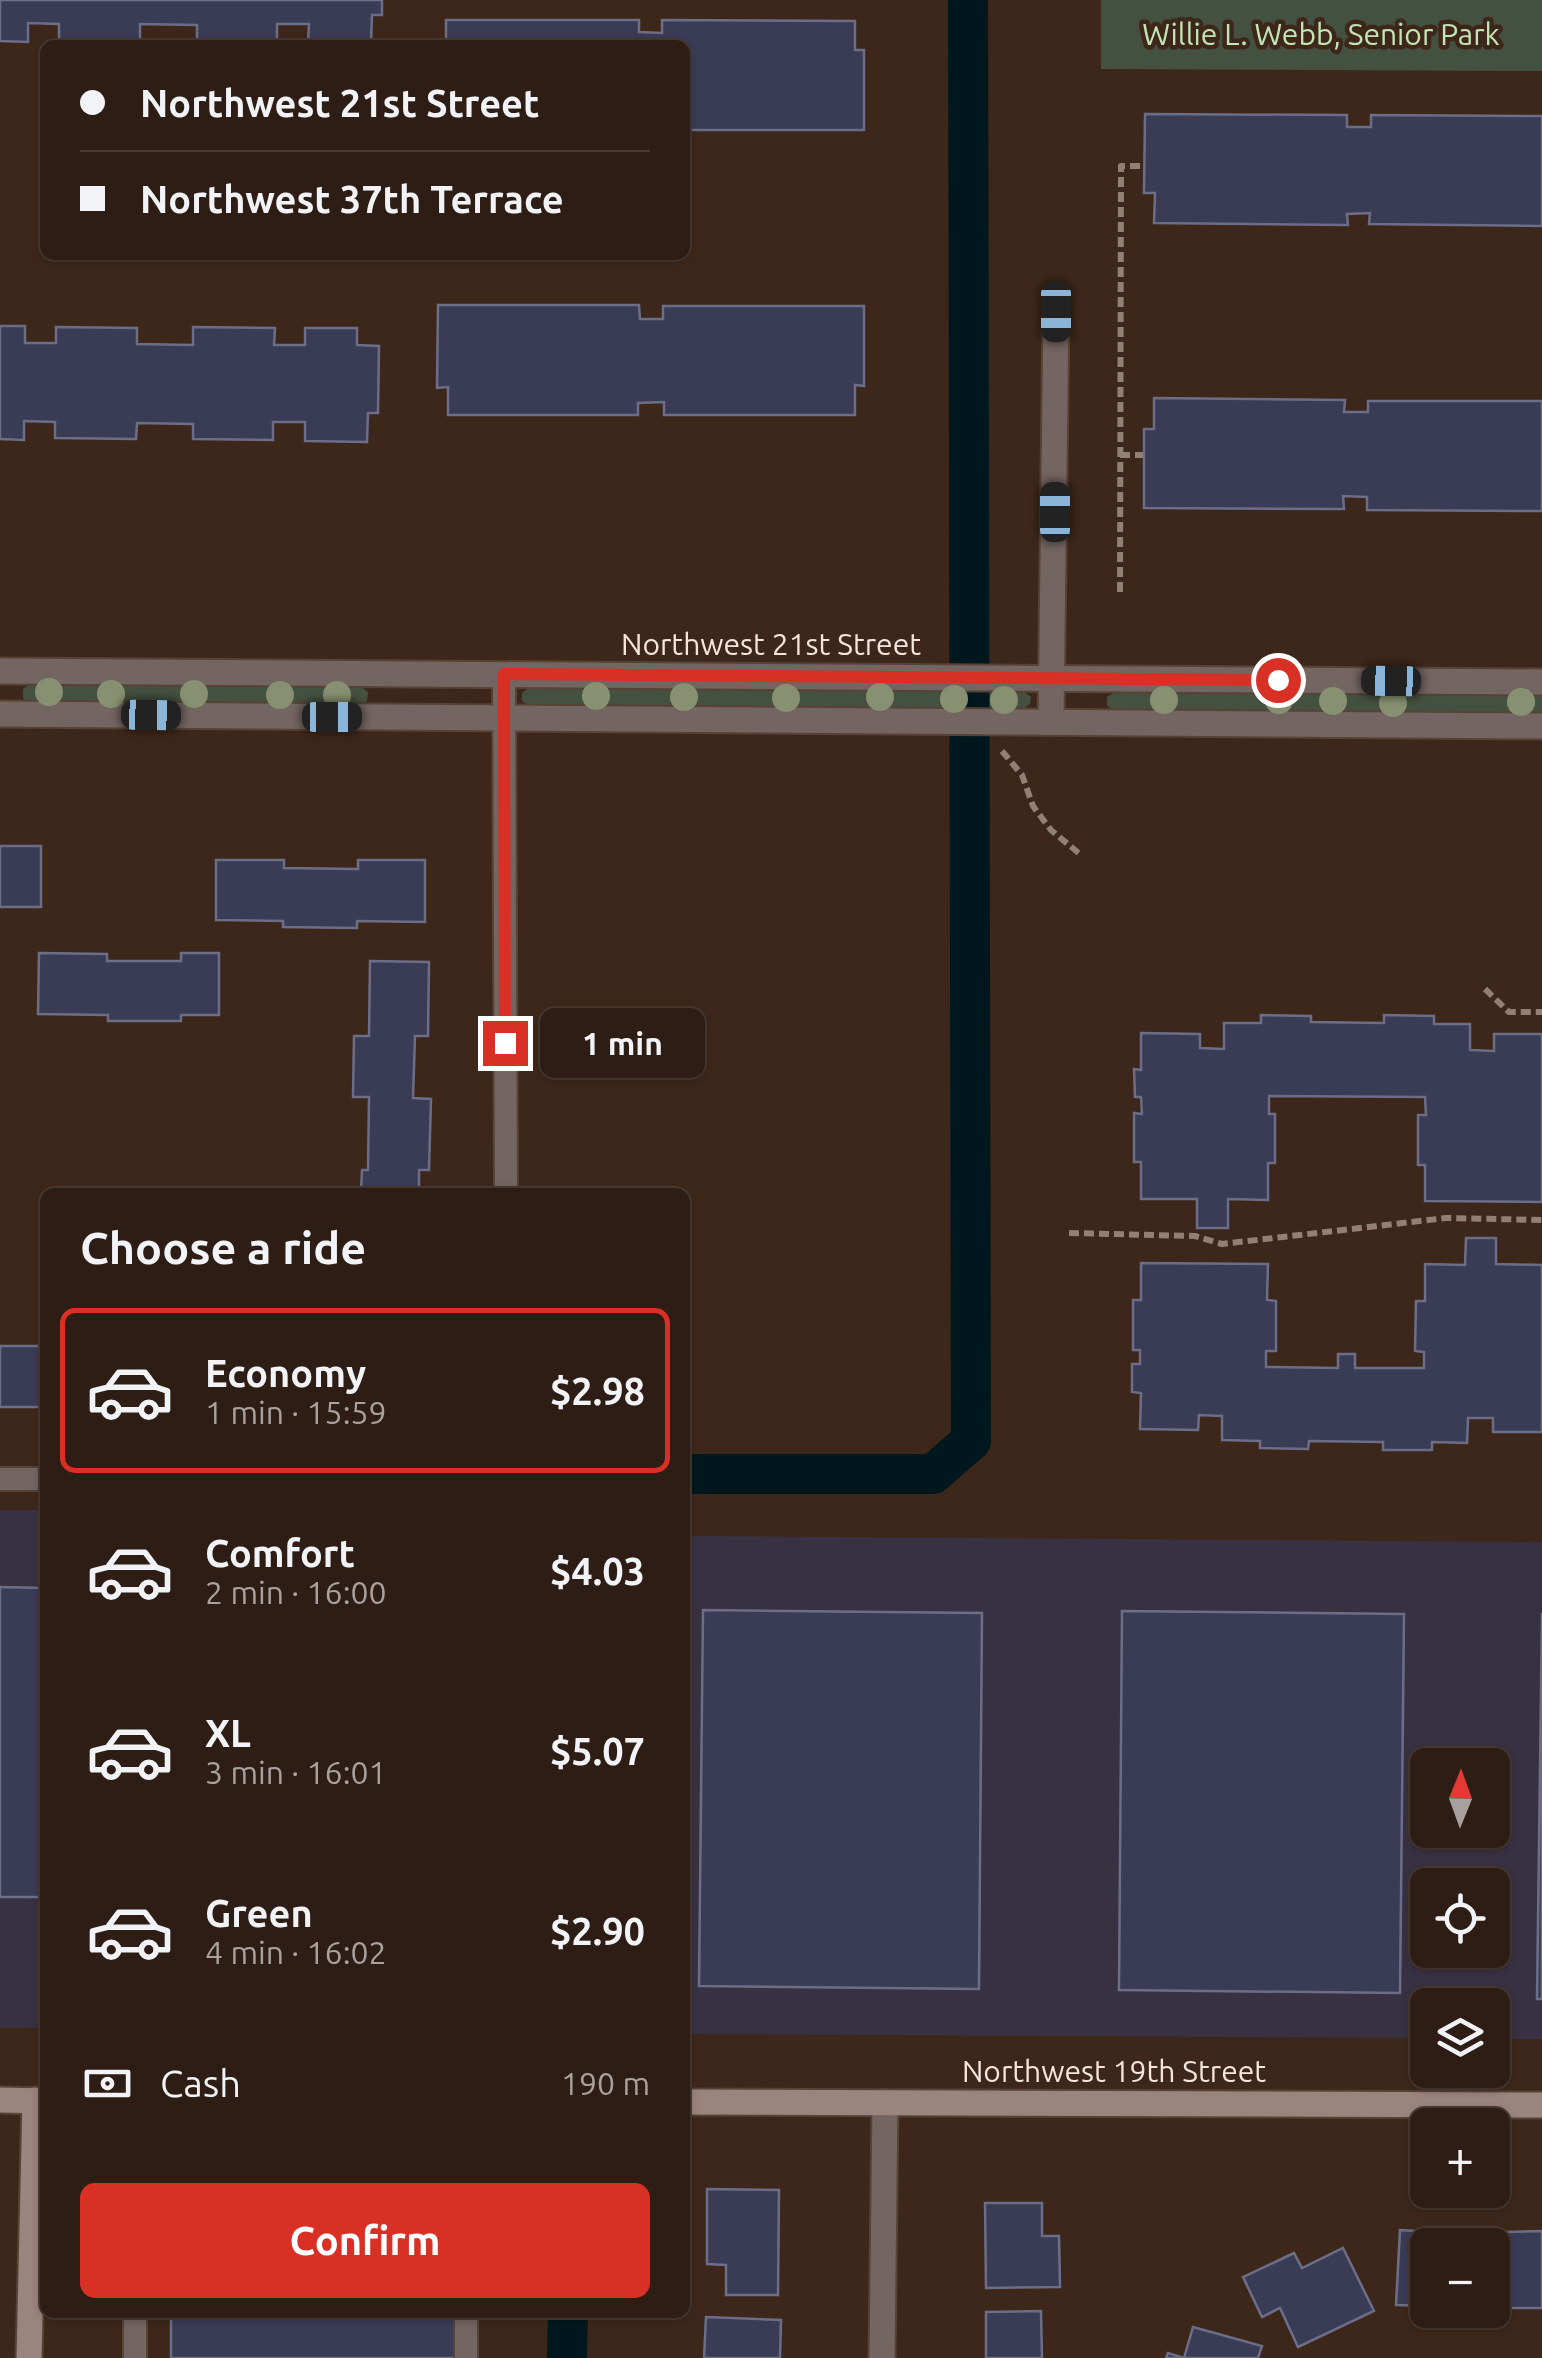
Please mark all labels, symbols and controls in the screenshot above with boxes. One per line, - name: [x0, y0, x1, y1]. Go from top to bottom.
- park label: Willie L. Webb, Senior Park: [1142, 17, 1500, 51]
- text: Northwest 21st Street: [140, 82, 539, 124]
- text: Northwest 37th Terrace: [140, 178, 564, 220]
- car: [1041, 282, 1071, 342]
- car: [1040, 482, 1070, 542]
- street label: Northwest 21st Street: [621, 627, 921, 661]
- route start: [1256, 658, 1301, 703]
- car: [1361, 665, 1421, 697]
- car: [121, 699, 181, 731]
- car: [302, 702, 362, 732]
- callout: 1 min: [540, 1008, 705, 1078]
- route end: [483, 1021, 528, 1066]
- text: 1 min: [582, 1025, 663, 1061]
- text: Choose a ride: [80, 1222, 366, 1273]
- icon: car: [85, 1346, 175, 1436]
- text: Economy: [205, 1352, 366, 1394]
- text: $2.98: [550, 1370, 645, 1412]
- text: 1 min · 15:59: [205, 1394, 387, 1430]
- icon: car: [85, 1526, 175, 1616]
- text: Comfort: [205, 1532, 355, 1574]
- text: $4.03: [550, 1550, 645, 1592]
- text: 2 min · 16:00: [205, 1574, 387, 1610]
- icon: car: [85, 1706, 175, 1796]
- text: XL: [205, 1712, 251, 1754]
- text: $5.07: [550, 1730, 645, 1772]
- north arrow: [1410, 1748, 1510, 1848]
- map controls: [1410, 1748, 1510, 2328]
- text: 3 min · 16:01: [205, 1754, 387, 1790]
- button: locate: [1410, 1868, 1510, 1968]
- icon: car: [85, 1886, 175, 1976]
- text: Green: [205, 1892, 313, 1934]
- text: $2.90: [550, 1910, 645, 1952]
- text: 4 min · 16:02: [205, 1934, 387, 1970]
- button: layers: [1410, 1988, 1510, 2088]
- street label: Northwest 19th Street: [962, 2054, 1266, 2088]
- icon: cash: [80, 2056, 135, 2111]
- text: Cash: [160, 2062, 241, 2104]
- text: 190 m: [561, 2065, 650, 2101]
- button: +: [1410, 2108, 1510, 2208]
- button: Confirm: [80, 2183, 650, 2298]
- button: −: [1410, 2228, 1510, 2328]

